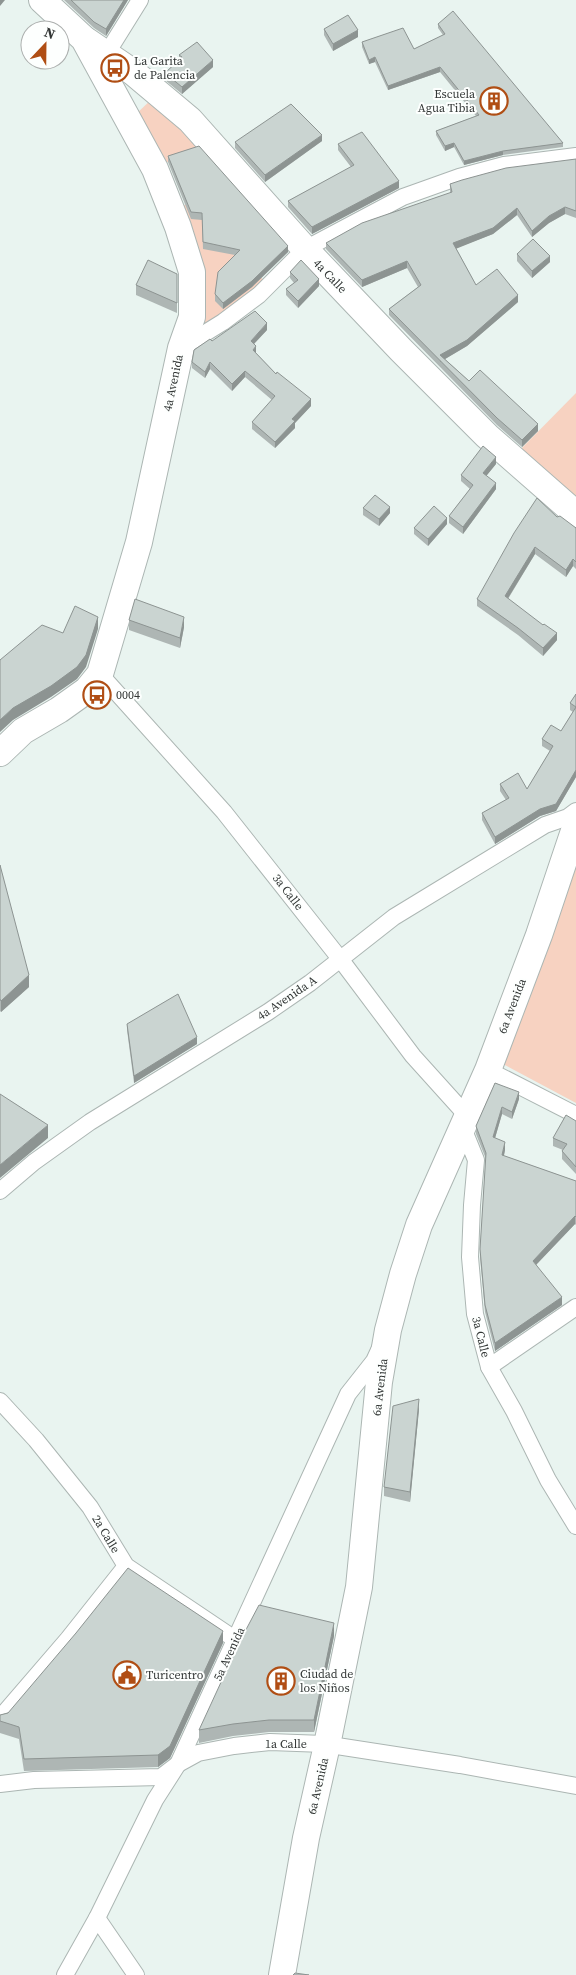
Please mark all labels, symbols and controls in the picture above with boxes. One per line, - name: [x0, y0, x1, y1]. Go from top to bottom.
- north arrow: [20, 20, 70, 70]
- text: N: [41, 22, 58, 44]
- bus stop icon: La Garita de Palencia: [100, 53, 130, 83]
- place label: La Garita de Palencia: [134, 53, 196, 83]
- place label: Escuela Agua Tibia: [418, 86, 476, 116]
- building icon: Escuela Agua Tibia: [479, 86, 509, 116]
- street label: 4a Calle: [310, 255, 350, 297]
- street label: 4a Avenida: [159, 352, 187, 413]
- bus stop icon: 0004: [82, 680, 112, 710]
- place label: 0004: [116, 687, 140, 703]
- street label: 3a Calle: [269, 871, 307, 913]
- street label: 4a Avenida A: [254, 972, 320, 1024]
- street label: 6a Avenida: [494, 975, 530, 1036]
- street label: 3a Calle: [468, 1315, 494, 1359]
- street label: 6a Avenida: [369, 1356, 392, 1417]
- street label: 2a Calle: [88, 1512, 124, 1556]
- street label: 5a Avenida: [210, 1624, 249, 1684]
- public building icon: Turicentro: [112, 1660, 142, 1690]
- building icon: Ciudad de los Niños: [266, 1666, 296, 1696]
- place label: Ciudad de los Niños: [300, 1666, 353, 1696]
- place label: Turicentro: [146, 1667, 204, 1683]
- street label: 1a Calle: [265, 1736, 307, 1752]
- street label: 6a Avenida: [304, 1755, 332, 1816]

